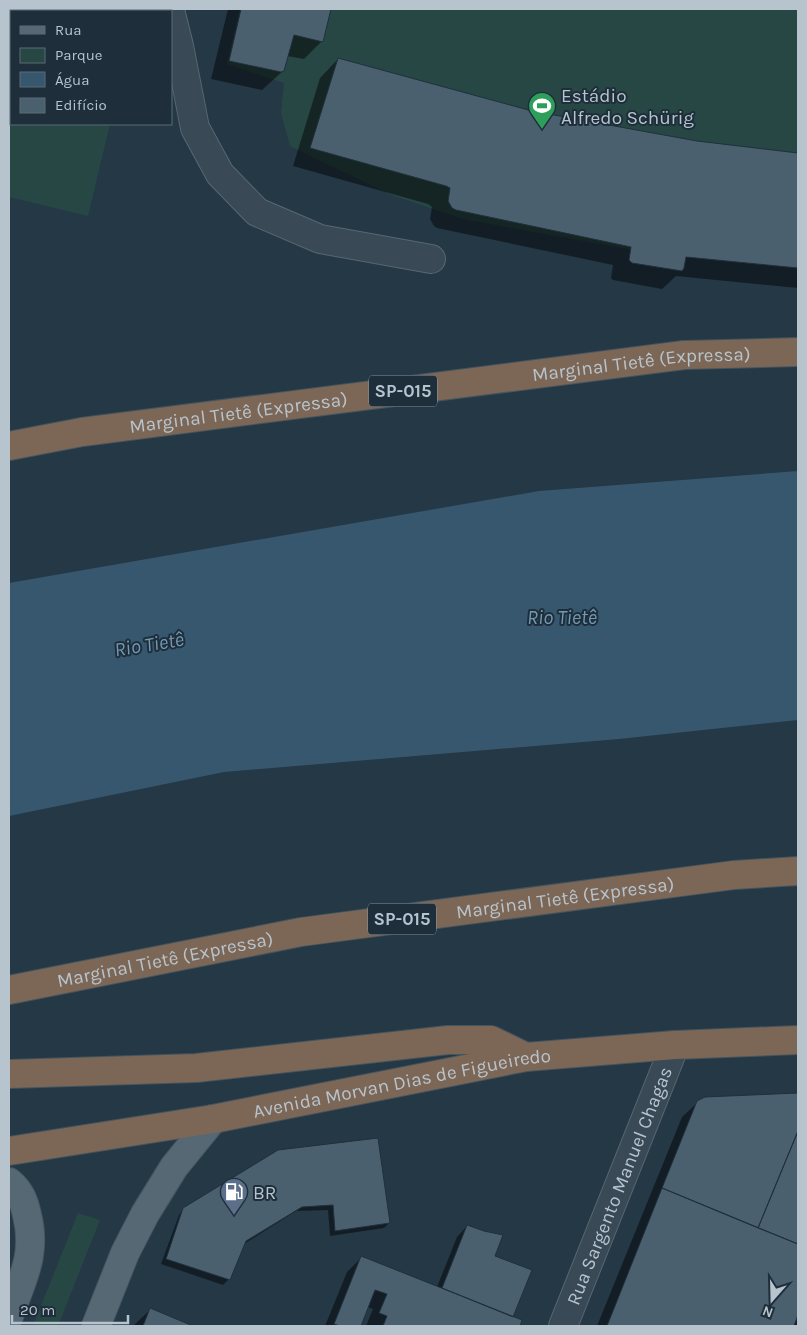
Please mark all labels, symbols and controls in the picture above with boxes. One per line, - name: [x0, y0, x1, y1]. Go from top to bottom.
- legend: [10, 10, 172, 125]
- text: Rua: [55, 21, 82, 39]
- text: Parque: [55, 46, 103, 64]
- text: Água: [55, 71, 89, 89]
- place label: Estádio Alfredo Schürig: [561, 85, 694, 129]
- sports icon: Estádio Alfredo Schürig: [527, 91, 557, 130]
- text: Edifício: [55, 96, 107, 114]
- street label: Marginal Tietê (Expressa): [531, 343, 751, 386]
- road number: SP-015: [369, 376, 437, 406]
- street label: Marginal Tietê (Expressa): [128, 388, 349, 438]
- water label: Rio Tietê: [527, 606, 597, 629]
- water label: Rio Tietê: [113, 628, 186, 661]
- street label: Marginal Tietê (Expressa): [455, 873, 676, 923]
- road number: SP-015: [368, 904, 436, 934]
- street label: Marginal Tietê (Expressa): [55, 928, 275, 992]
- street label: Avenida Morvan Dias de Figueiredo: [251, 1045, 552, 1123]
- street label: Rua Sargento Manuel Chagas: [562, 1064, 677, 1308]
- fuel station icon: BR: [219, 1177, 249, 1216]
- place label: BR: [253, 1182, 276, 1204]
- north arrow: [747, 1275, 797, 1325]
- scale bar: [12, 1292, 129, 1324]
- text: 20 m: [20, 1301, 55, 1319]
- text: N: [760, 1302, 775, 1321]

